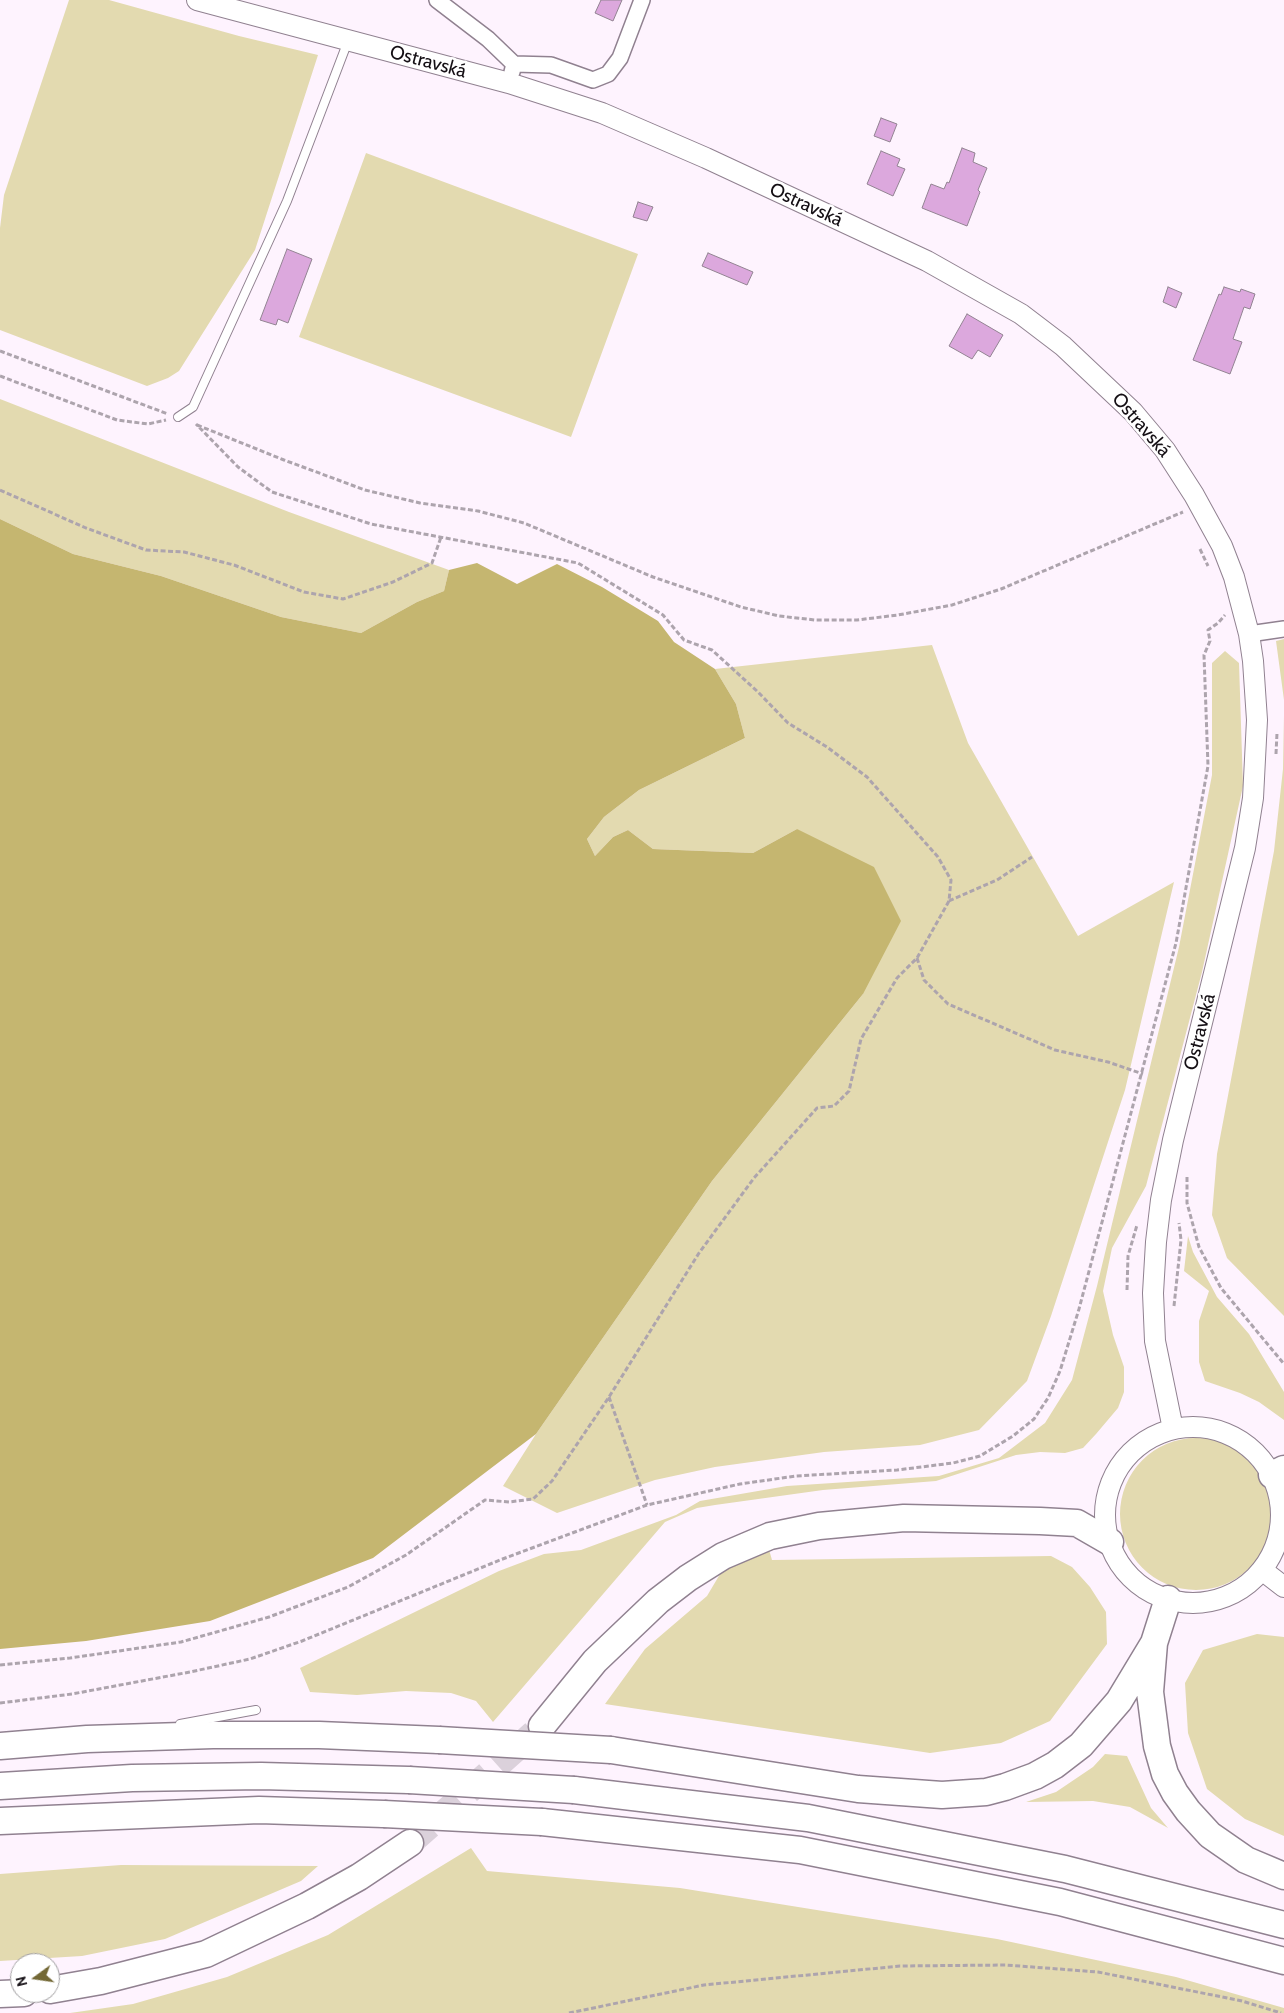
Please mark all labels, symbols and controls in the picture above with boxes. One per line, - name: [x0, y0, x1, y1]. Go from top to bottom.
- street label: Ostravská: [387, 41, 469, 83]
- street label: Ostravská: [766, 178, 846, 232]
- street label: Ostravská: [1107, 388, 1175, 462]
- street label: Ostravská: [1179, 991, 1221, 1073]
- north arrow: [10, 1953, 60, 2003]
- text: N: [11, 1974, 31, 1988]

